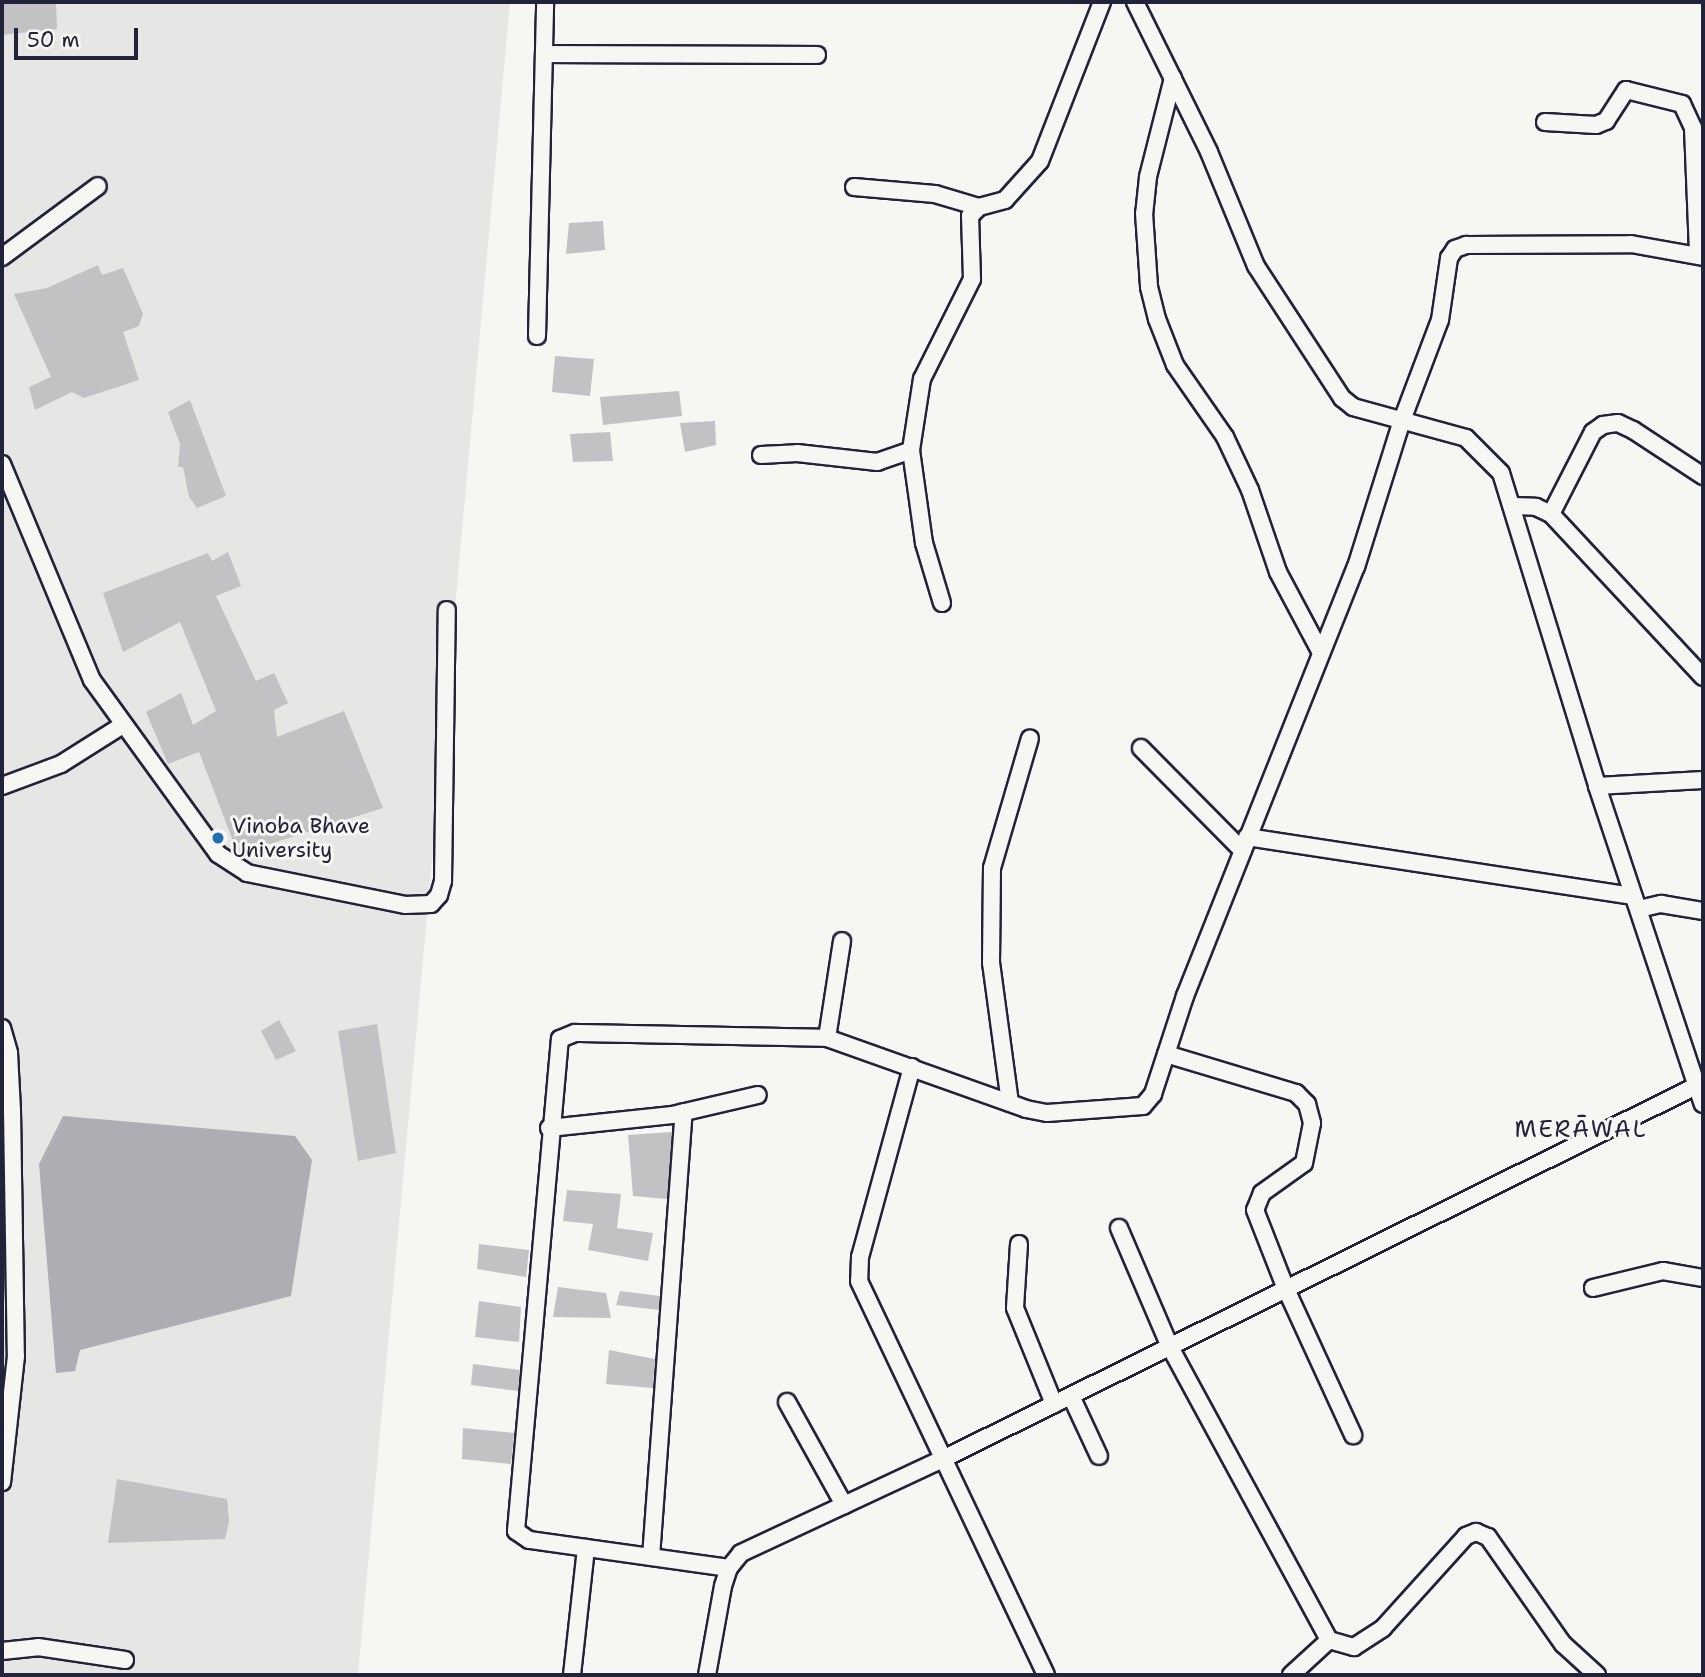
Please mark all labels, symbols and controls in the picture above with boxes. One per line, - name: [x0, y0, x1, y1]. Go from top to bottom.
- scale bar: [18, 14, 142, 58]
- text: 50 m: [27, 26, 80, 54]
- place label: Vinoba Bhave University: [232, 813, 370, 863]
- marker: Vinoba Bhave University: [210, 830, 226, 846]
- district label: MERĀWAL: [1515, 1115, 1647, 1143]

